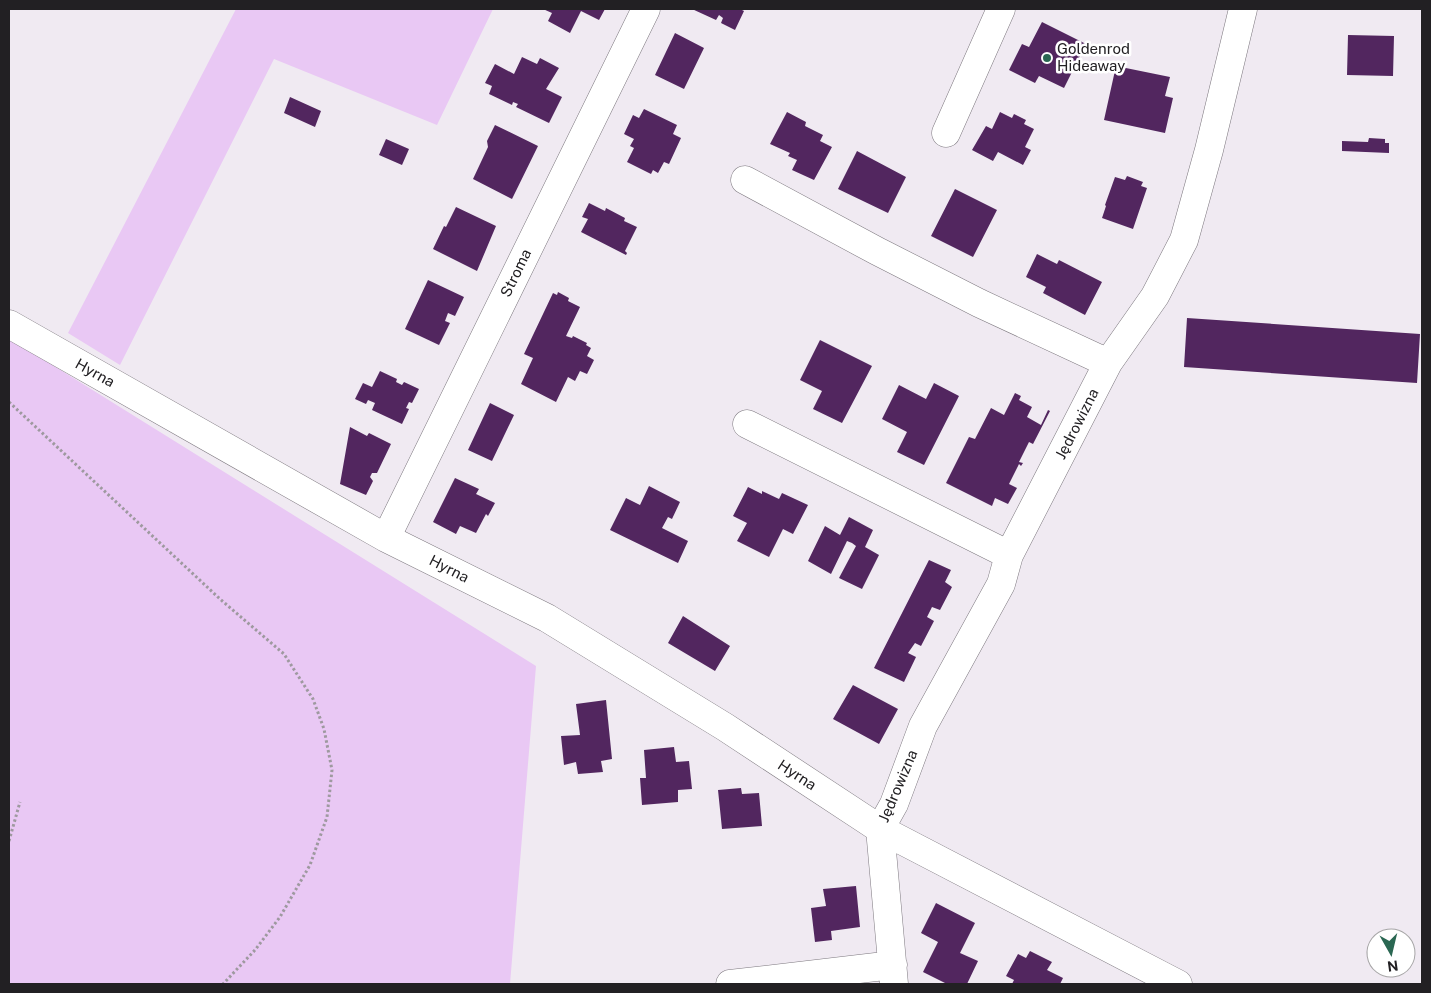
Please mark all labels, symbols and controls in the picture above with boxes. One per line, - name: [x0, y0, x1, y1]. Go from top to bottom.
- place label: Goldenrod Hideaway: [1057, 40, 1130, 74]
- marker: Goldenrod Hideaway: [1041, 52, 1053, 64]
- street label: Stroma: [497, 246, 534, 299]
- street label: Hyrna: [73, 355, 118, 390]
- street label: Jędrowizna: [1051, 386, 1102, 462]
- street label: Hyrna: [427, 551, 472, 586]
- street label: Jędrowizna: [875, 747, 920, 825]
- street label: Hyrna: [775, 756, 820, 793]
- north arrow: [1366, 928, 1416, 978]
- text: N: [1386, 957, 1399, 975]

